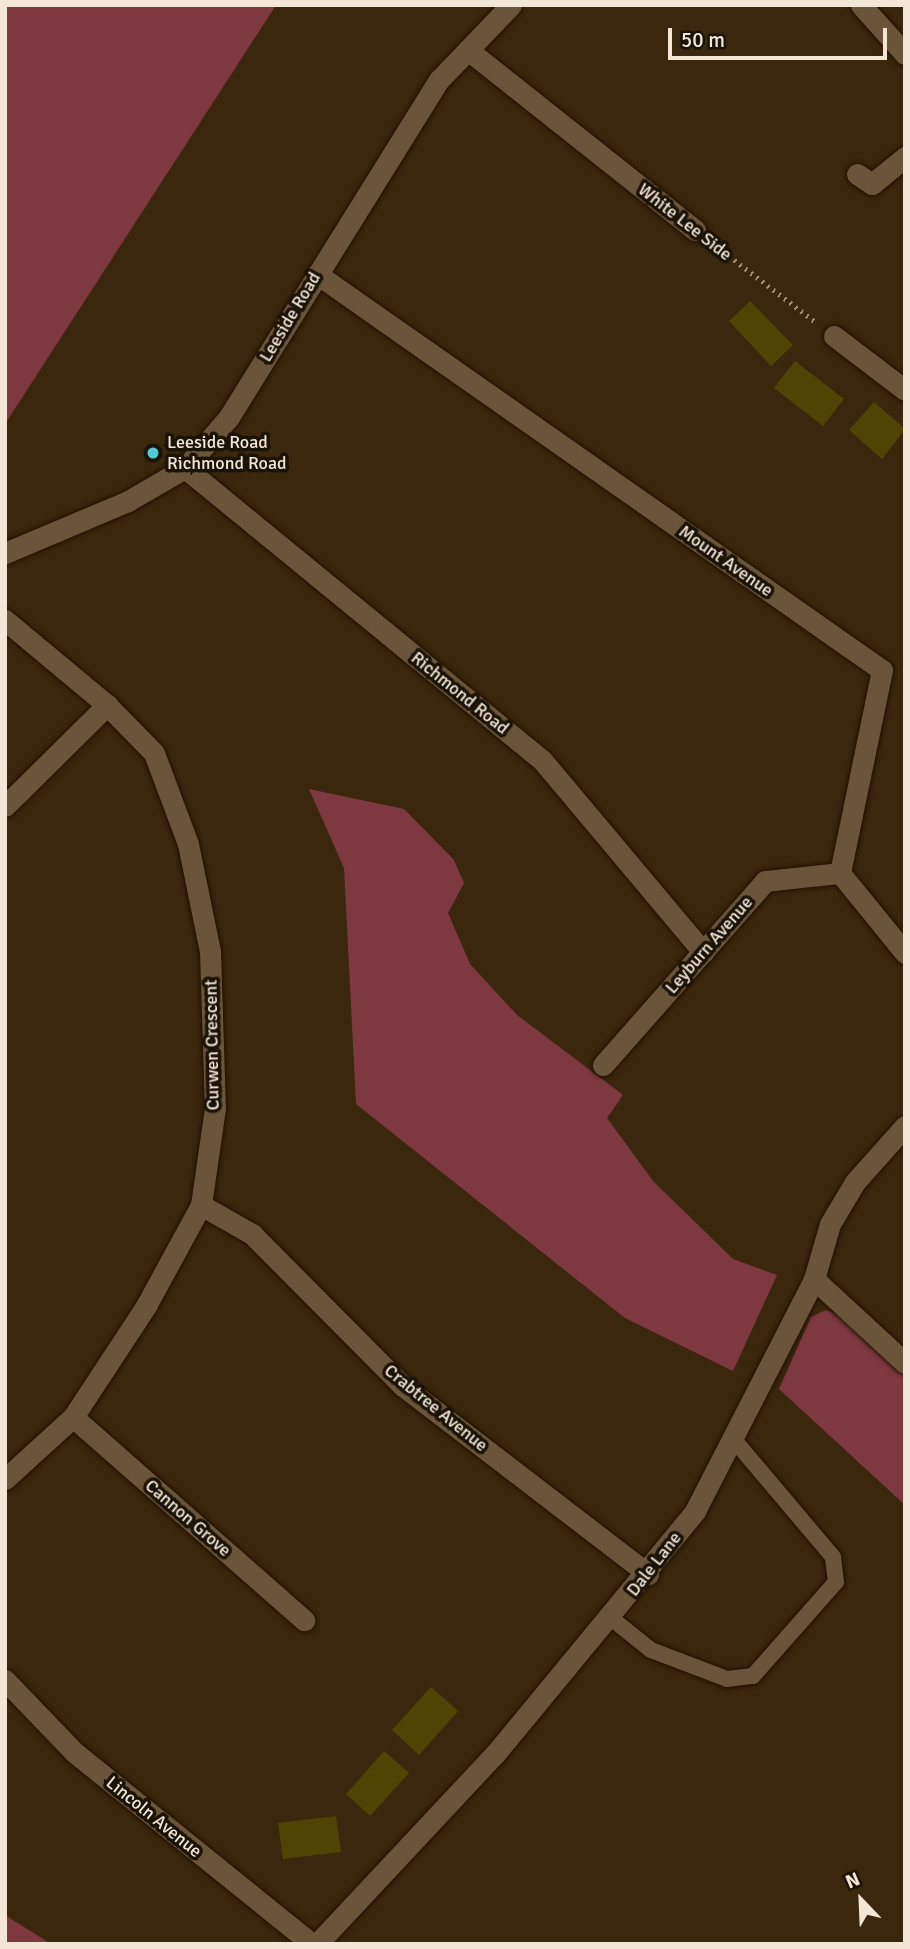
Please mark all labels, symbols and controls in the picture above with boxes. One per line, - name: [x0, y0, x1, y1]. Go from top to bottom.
- scale bar: [672, 14, 891, 58]
- text: 50 m: [681, 27, 725, 53]
- street label: White Lee Side: [634, 179, 736, 265]
- street label: Leeside Road: [255, 268, 325, 366]
- place label: Leeside Road Richmond Road: [167, 432, 287, 474]
- marker: Leeside Road Richmond Road: [145, 445, 161, 461]
- street label: Mount Avenue: [675, 521, 777, 601]
- street label: Richmond Road: [407, 647, 513, 739]
- street label: Leyburn Avenue: [661, 892, 757, 998]
- street label: Curwen Crescent: [200, 979, 224, 1111]
- street label: Crabtree Avenue: [380, 1360, 492, 1456]
- street label: Cannon Grove: [141, 1475, 235, 1561]
- street label: Dale Lane: [622, 1527, 686, 1601]
- street label: Lincoln Avenue: [102, 1772, 206, 1862]
- north arrow: [826, 1865, 896, 1935]
- text: N: [842, 1867, 864, 1894]

